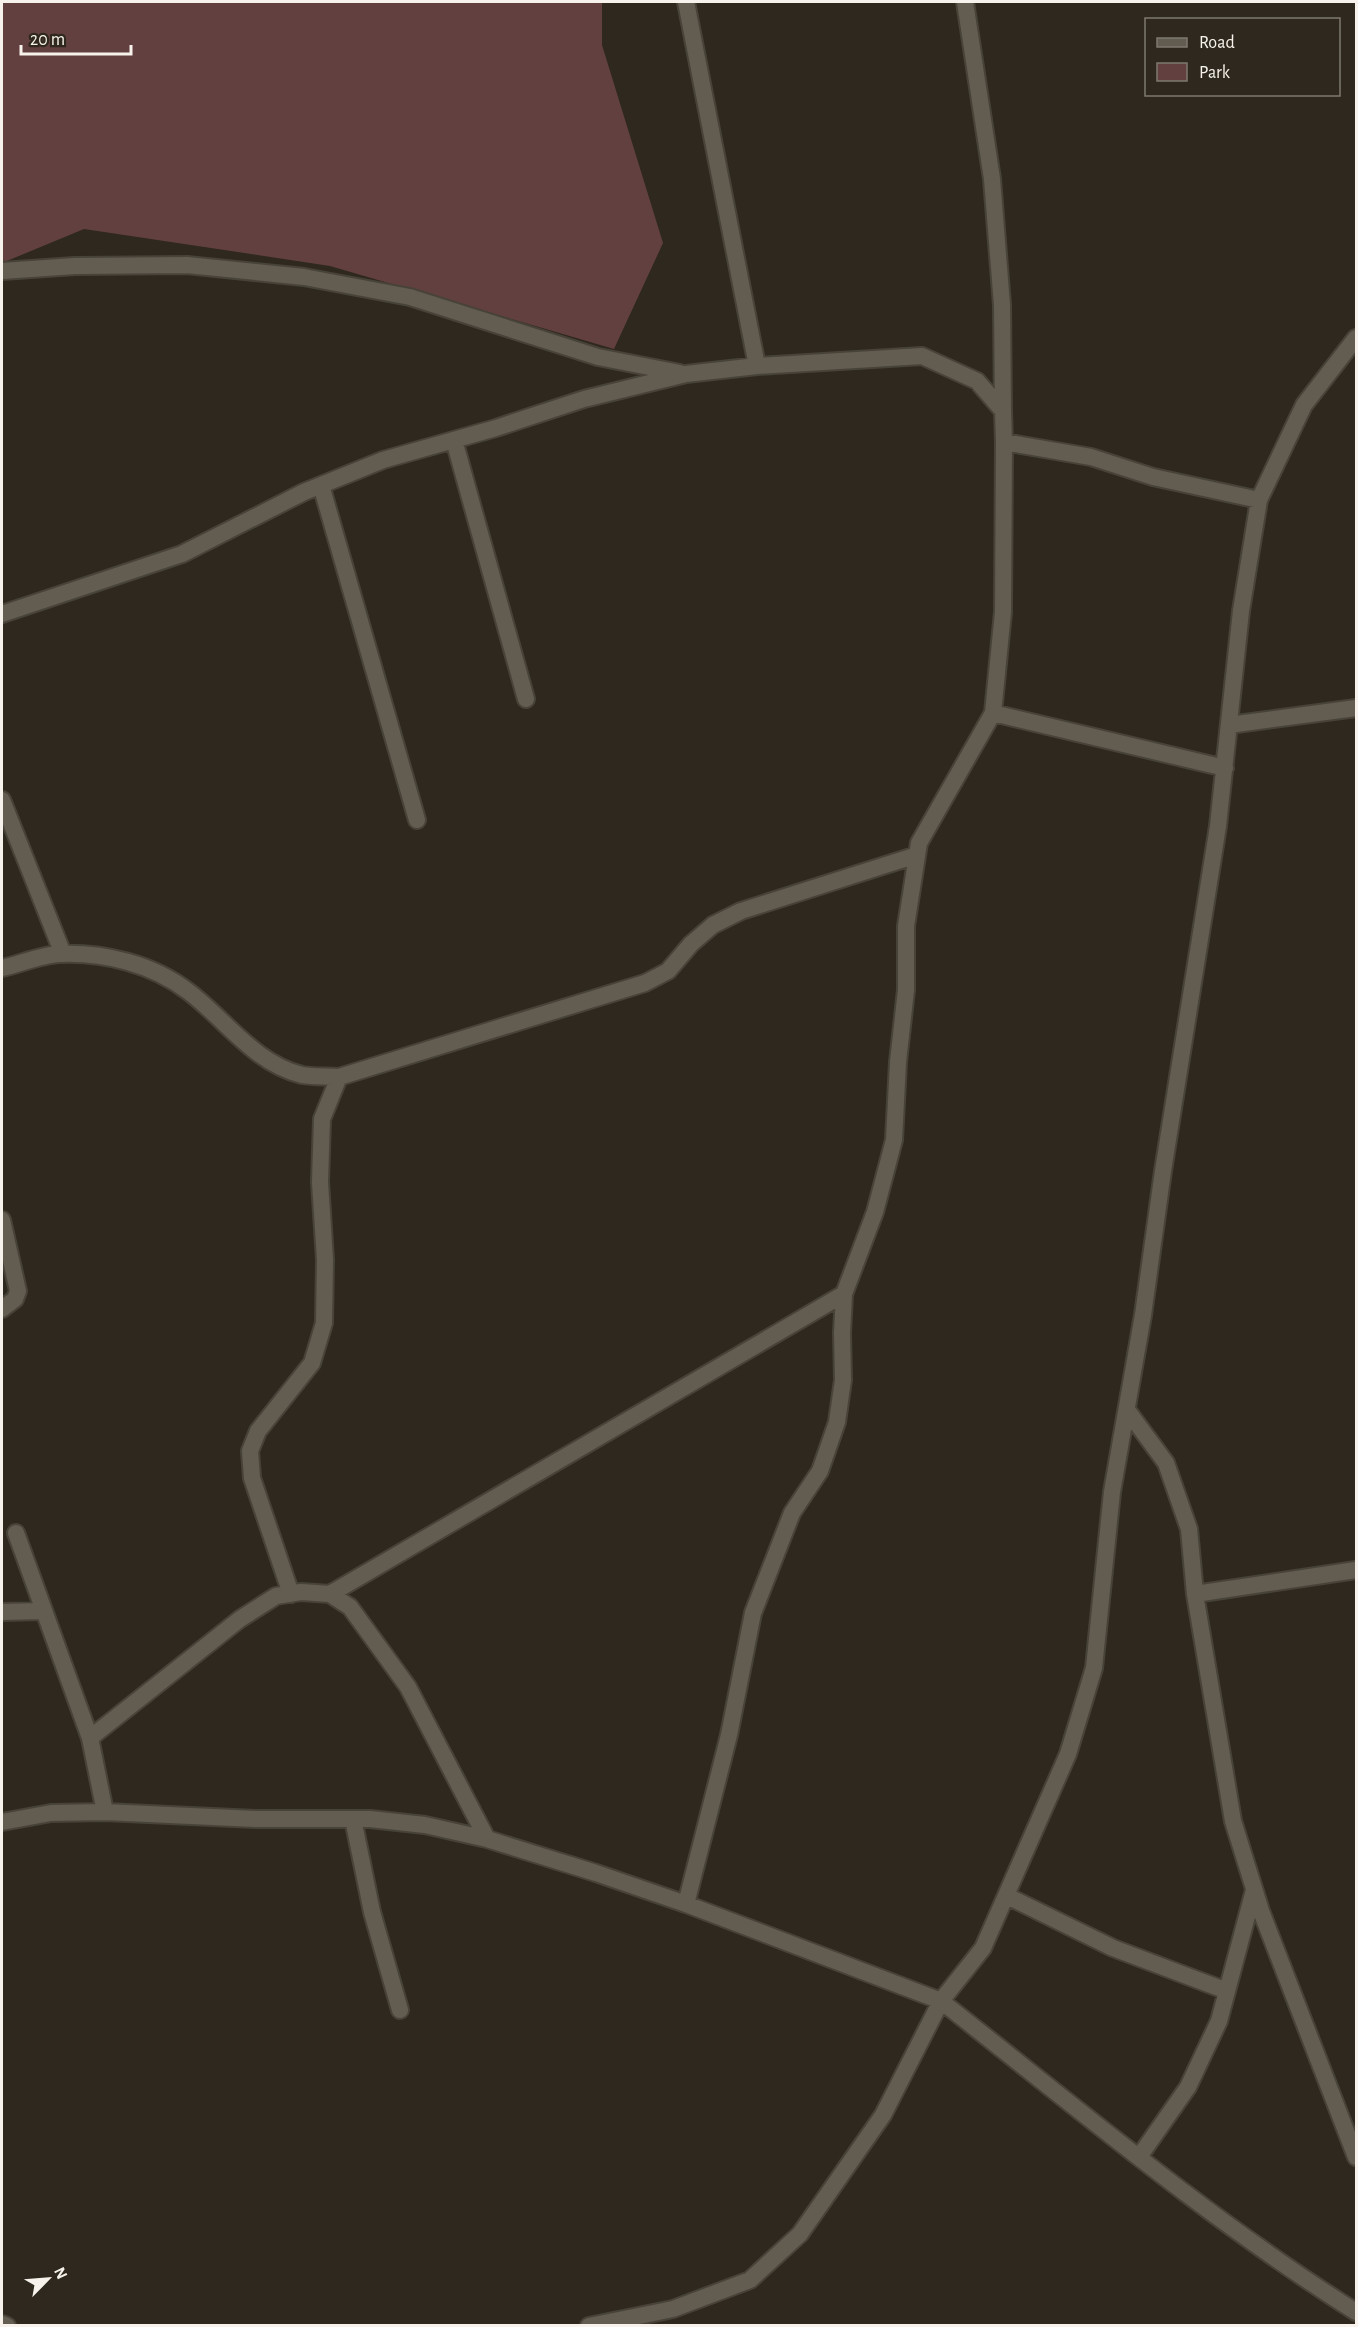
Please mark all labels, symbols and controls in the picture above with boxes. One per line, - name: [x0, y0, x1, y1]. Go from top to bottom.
- scale bar: [21, 18, 130, 56]
- legend: [1145, 18, 1340, 96]
- text: 20 m: [30, 31, 65, 49]
- text: Road: [1199, 34, 1235, 52]
- text: Park: [1199, 64, 1231, 82]
- north arrow: [18, 2249, 78, 2309]
- text: N: [51, 2265, 70, 2282]

